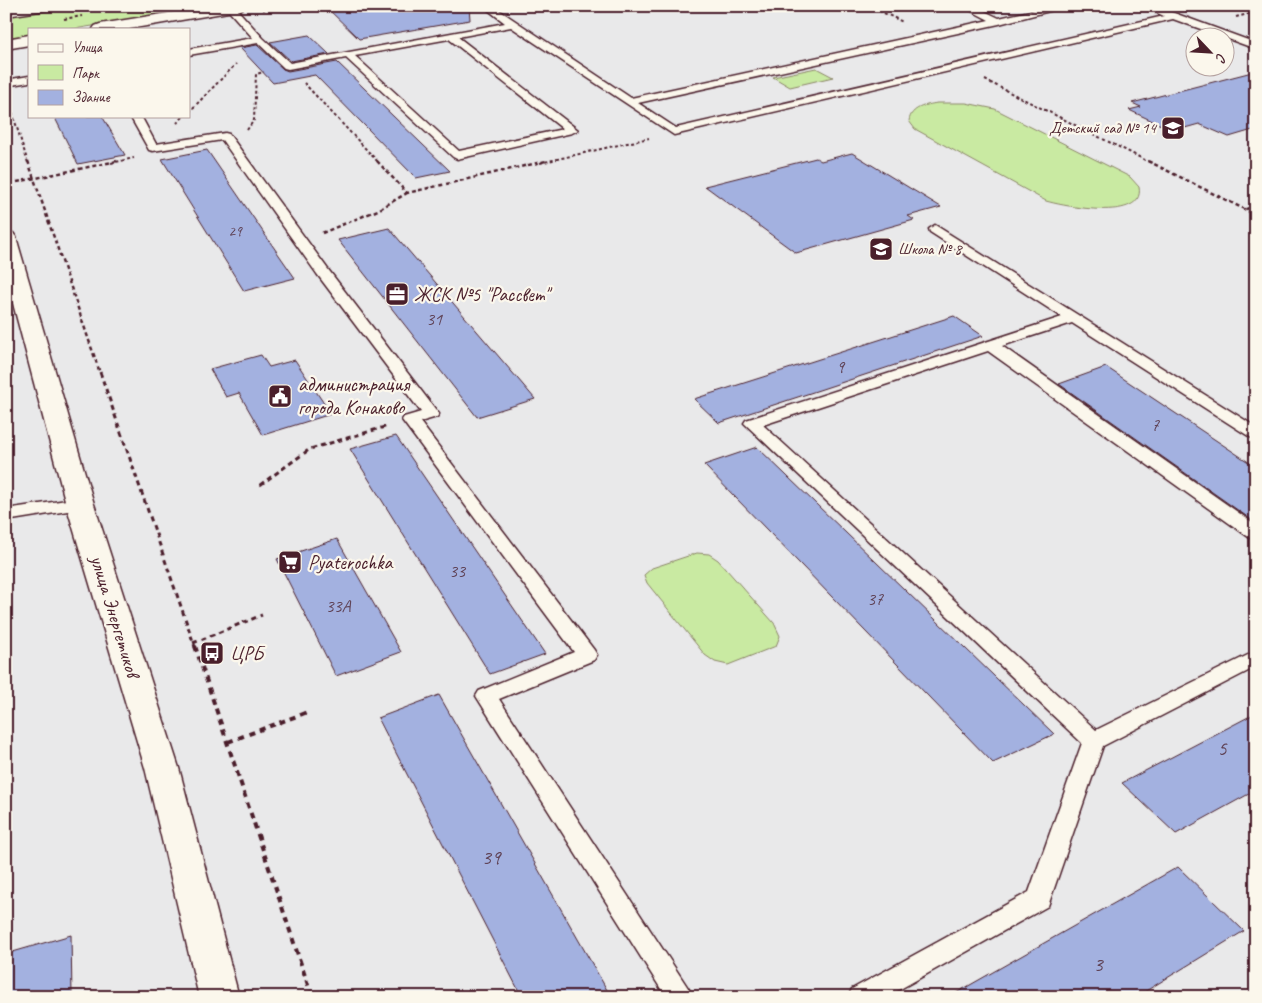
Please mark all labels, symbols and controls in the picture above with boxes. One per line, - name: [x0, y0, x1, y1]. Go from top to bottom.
- legend: [28, 28, 190, 118]
- north arrow: [1184, 28, 1234, 78]
- text: Улица: [72, 38, 103, 57]
- text: С: [1211, 51, 1230, 66]
- text: Парк: [72, 64, 100, 83]
- text: Здание: [72, 88, 111, 107]
- school or university icon: Детский сад № 14: [1160, 115, 1186, 141]
- place label: Детский сад № 14: [1049, 118, 1158, 138]
- house number: 29: [228, 222, 243, 241]
- school or university icon: Школа № 8: [868, 236, 894, 262]
- place label: Школа № 8: [898, 239, 963, 259]
- office icon: ЖСК №5 "Рассвет": [384, 281, 410, 307]
- place label: ЖСК №5 "Рассвет": [414, 282, 553, 307]
- house number: 31: [426, 308, 443, 330]
- house number: 9: [836, 356, 846, 378]
- place label: администрация города Конаково: [298, 372, 412, 420]
- public building icon: администрация города Конаково: [267, 383, 293, 409]
- house number: 7: [1151, 414, 1160, 436]
- supermarket icon: Pyaterochka: [277, 549, 303, 575]
- place label: Pyaterochka: [308, 550, 393, 575]
- street label: улица Энергетиков: [84, 551, 146, 683]
- house number: 33: [449, 560, 467, 582]
- house number: 37: [867, 588, 884, 610]
- house number: 33А: [325, 595, 352, 617]
- bus stop icon: ЦРБ: [199, 640, 225, 666]
- place label: ЦРБ: [230, 641, 265, 666]
- house number: 5: [1217, 735, 1228, 761]
- house number: 39: [482, 844, 502, 870]
- house number: 3: [1093, 951, 1104, 977]

